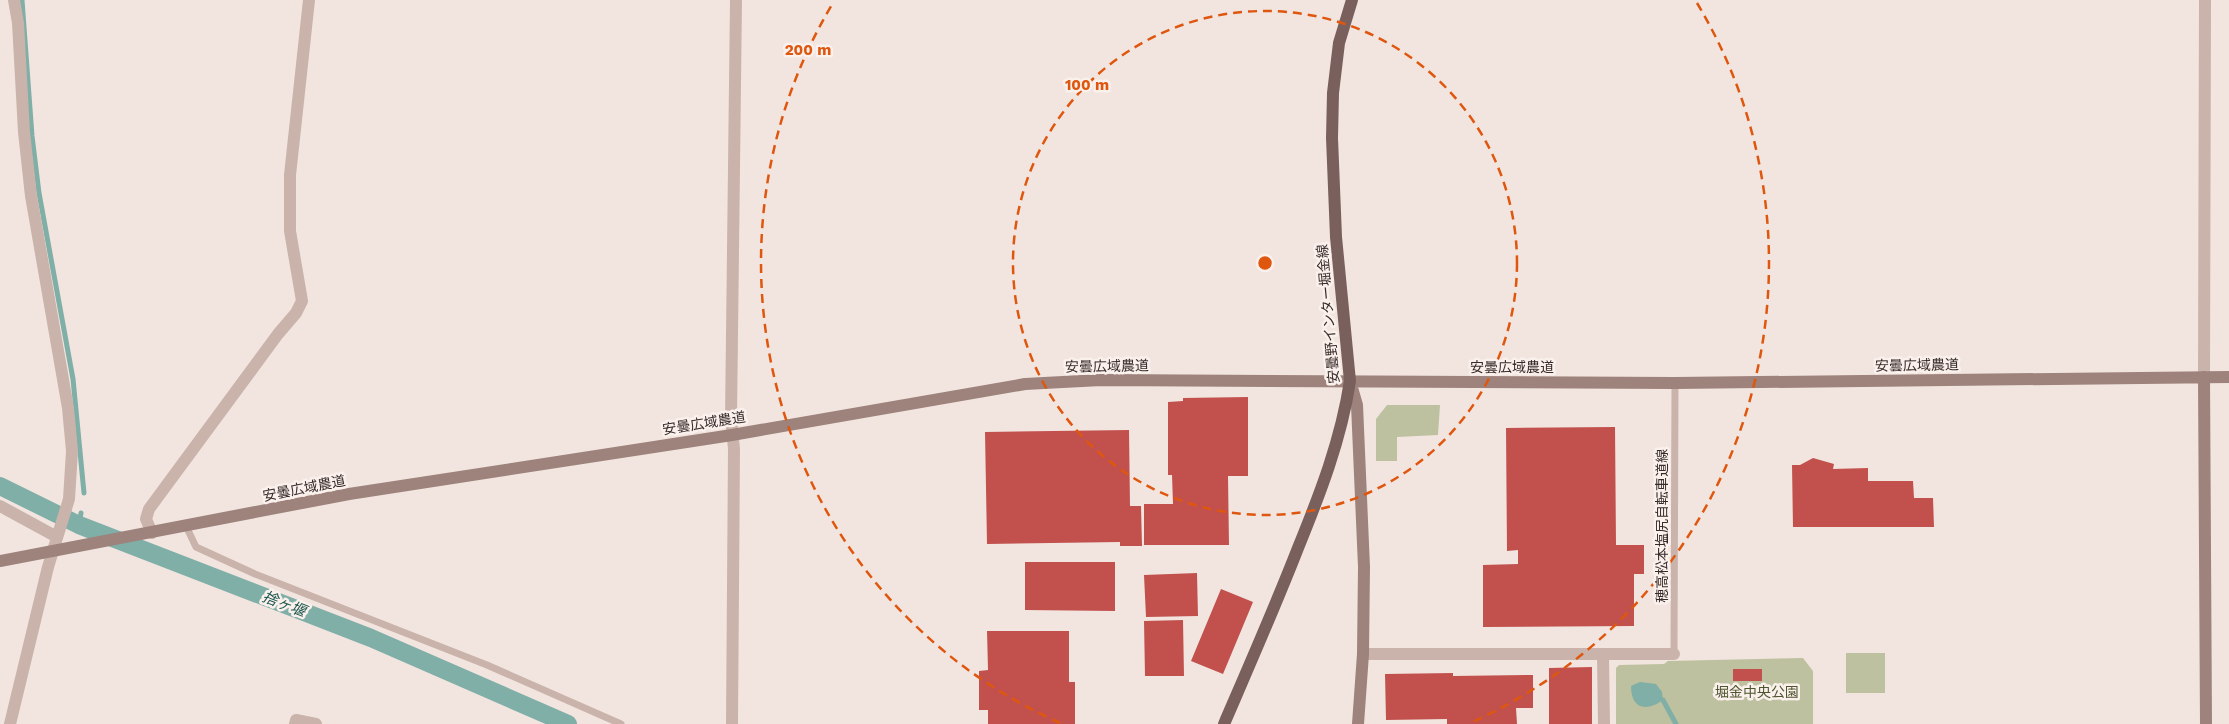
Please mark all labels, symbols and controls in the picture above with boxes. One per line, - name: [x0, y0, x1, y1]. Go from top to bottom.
- text: 200 m: [785, 41, 831, 59]
- text: 100 m: [1065, 76, 1109, 94]
- street label: 安曇野インター堀金線: [1314, 244, 1342, 384]
- centre of rings: [1256, 254, 1274, 272]
- street label: 安曇広域農道: [1875, 356, 1959, 374]
- street label: 安曇広域農道: [1065, 357, 1149, 375]
- street label: 安曇広域農道: [1470, 359, 1554, 375]
- street label: 安曇広域農道: [661, 409, 747, 437]
- street label: 穂高松本塩尻自転車道線: [1654, 449, 1670, 603]
- street label: 安曇広域農道: [261, 472, 347, 504]
- water label: 捨ヶ堰: [260, 588, 311, 622]
- park label: 堀金中央公園: [1715, 684, 1799, 700]

